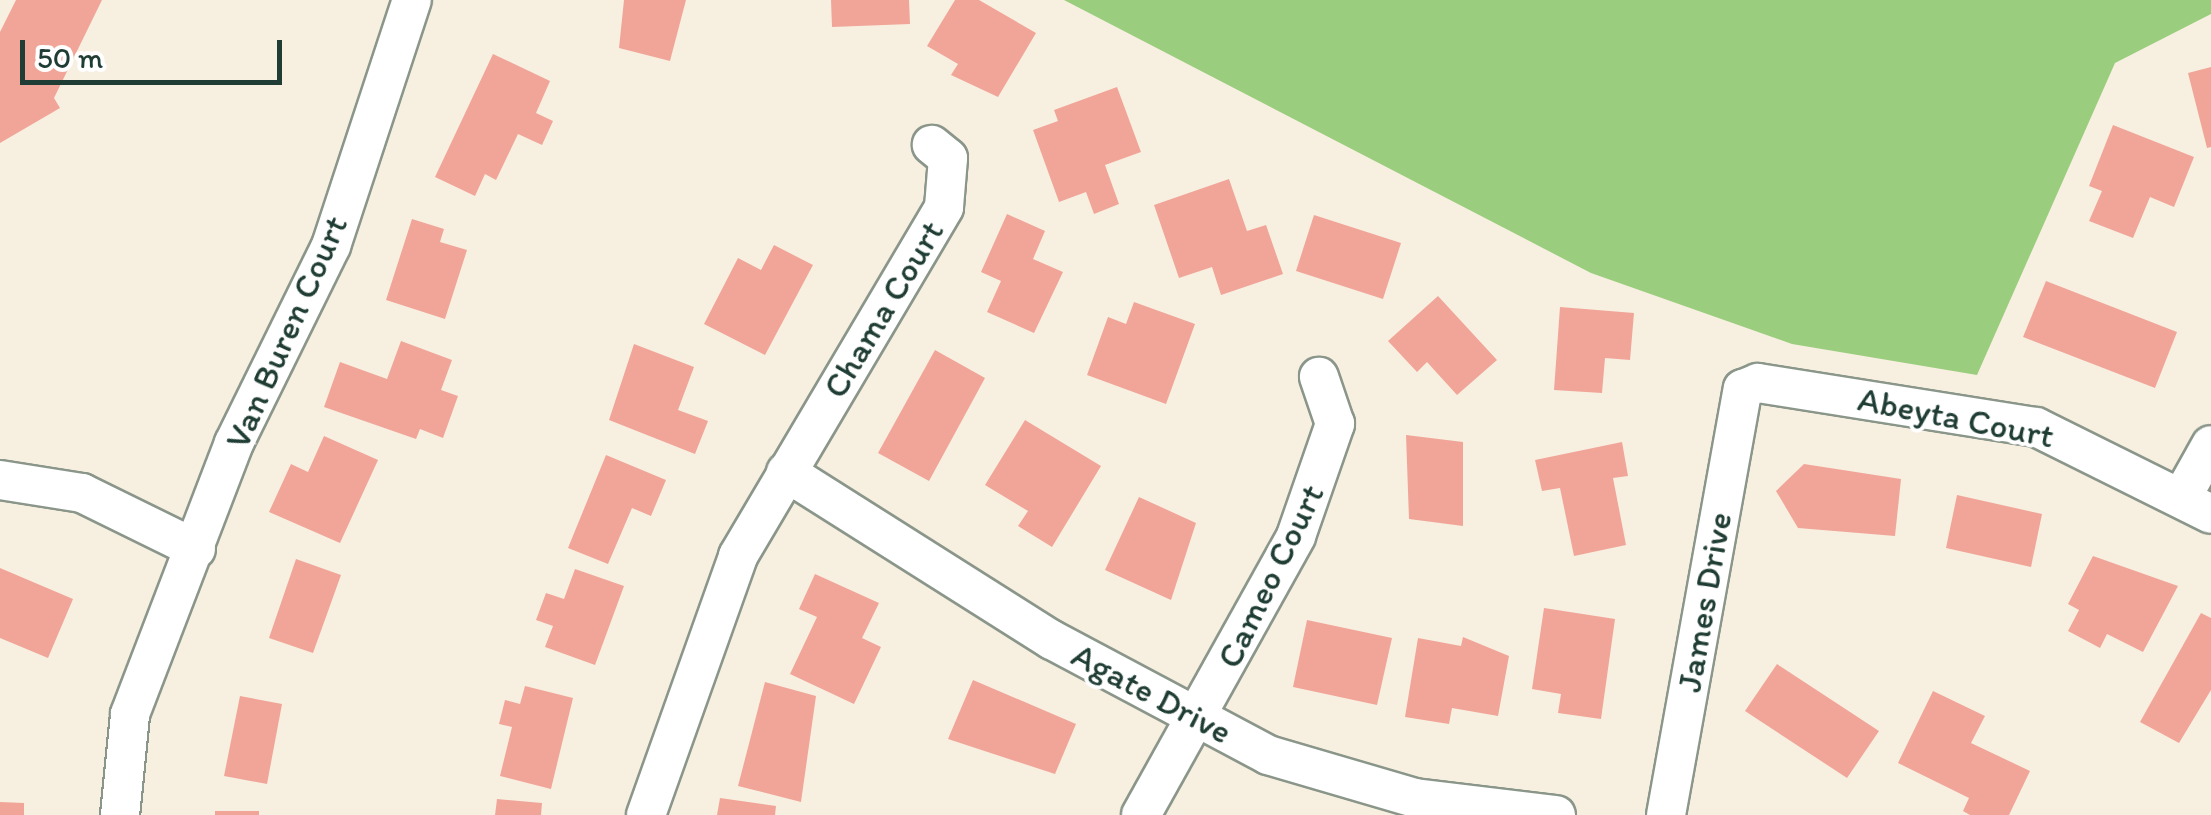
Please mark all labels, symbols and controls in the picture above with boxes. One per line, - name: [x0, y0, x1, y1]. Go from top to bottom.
- scale bar: [25, 20, 288, 82]
- text: 50 m: [37, 39, 103, 76]
- street label: Van Buren Court: [216, 209, 356, 455]
- street label: Chama Court: [814, 213, 952, 405]
- street label: Abeyta Court: [1855, 377, 2057, 457]
- street label: Cameo Court: [1208, 477, 1332, 675]
- street label: James Drive: [1667, 508, 1741, 696]
- street label: Agate Drive: [1065, 633, 1239, 753]

